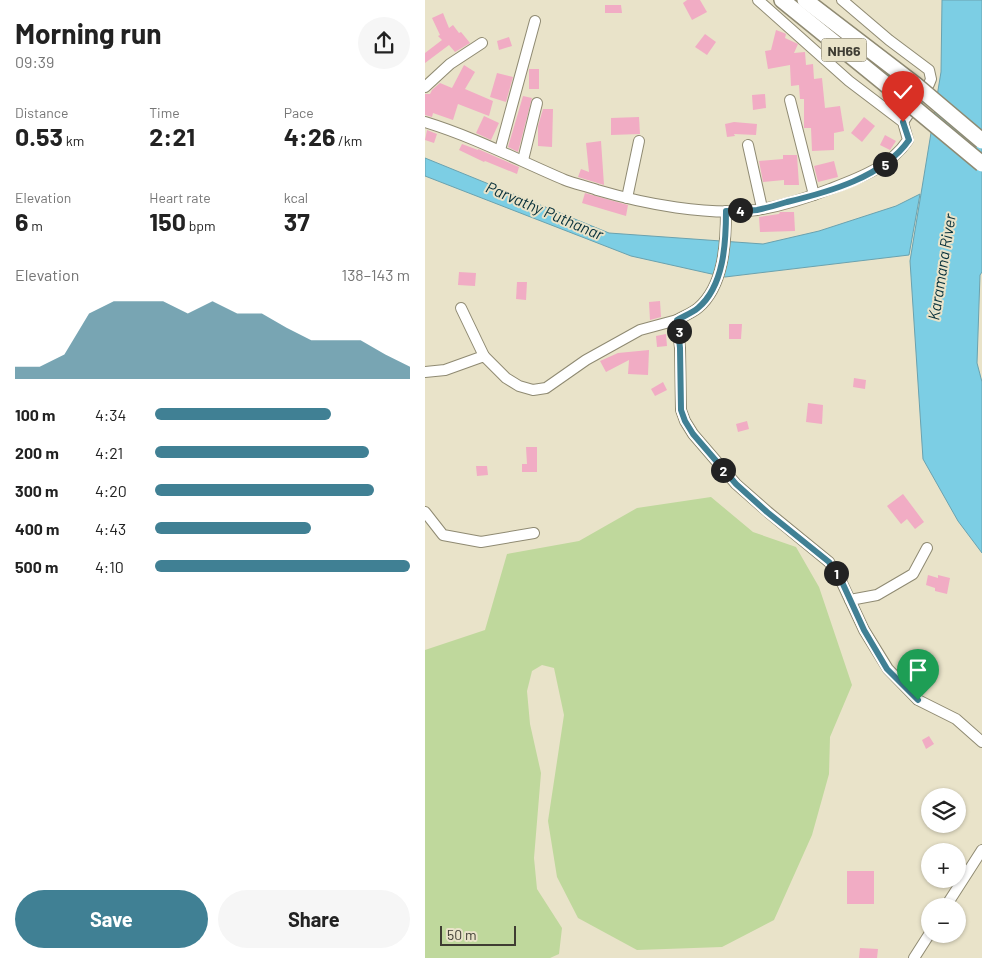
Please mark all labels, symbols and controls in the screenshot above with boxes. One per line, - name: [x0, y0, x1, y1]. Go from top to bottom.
- text: Morning run: [15, 16, 162, 50]
- button: share: [358, 17, 410, 69]
- road number: NH66: [821, 38, 867, 62]
- text: 09:39: [15, 52, 54, 71]
- pin: [882, 71, 924, 122]
- icon: check: [889, 78, 917, 106]
- text: Distance: [15, 104, 68, 121]
- text: Time: [149, 104, 180, 121]
- text: Pace: [284, 104, 314, 121]
- text: 0.53: [15, 121, 63, 151]
- text: 2:21: [149, 121, 195, 151]
- text: 4:26: [284, 121, 335, 151]
- text: km: [63, 132, 84, 149]
- text: /km: [335, 132, 362, 149]
- pin: 5: [873, 152, 897, 176]
- text: 5: [882, 156, 889, 173]
- water label: Parvathy Puthanar: [483, 177, 608, 244]
- text: Elevation: [15, 189, 71, 206]
- text: Heart rate: [149, 189, 211, 206]
- text: kcal: [284, 189, 308, 206]
- pin: 4: [727, 198, 753, 222]
- text: 4: [736, 202, 745, 219]
- text: 6: [15, 206, 28, 236]
- text: 150: [149, 206, 186, 236]
- text: 37: [284, 206, 310, 236]
- water label: Karamana River: [923, 211, 959, 322]
- text: m: [28, 217, 43, 234]
- text: bpm: [186, 217, 216, 234]
- text: Elevation: [15, 265, 79, 284]
- text: 138–143 m: [342, 265, 410, 284]
- pin: 3: [667, 318, 691, 344]
- text: 3: [676, 323, 683, 340]
- text: 100 m: [15, 405, 55, 424]
- text: 4:34: [95, 405, 126, 424]
- text: 200 m: [15, 443, 59, 462]
- text: 4:21: [95, 443, 123, 462]
- pin: 2: [711, 458, 735, 482]
- text: 2: [720, 462, 727, 479]
- text: 300 m: [15, 481, 58, 500]
- text: 4:20: [95, 481, 127, 500]
- text: 400 m: [15, 519, 59, 538]
- text: 4:43: [95, 519, 126, 538]
- text: 500 m: [15, 557, 58, 576]
- text: 4:10: [95, 557, 124, 576]
- pin: 1: [823, 560, 849, 586]
- text: 1: [834, 565, 839, 582]
- pin: [897, 649, 939, 700]
- icon: arrive: [904, 656, 932, 684]
- map controls: [921, 788, 966, 943]
- button: layers: [921, 788, 966, 833]
- button: +: [921, 843, 966, 888]
- button: Save: [15, 890, 208, 948]
- button: Share: [218, 890, 410, 948]
- button: −: [921, 898, 966, 943]
- scale bar: [440, 923, 516, 946]
- text: 50 m: [447, 926, 476, 943]

